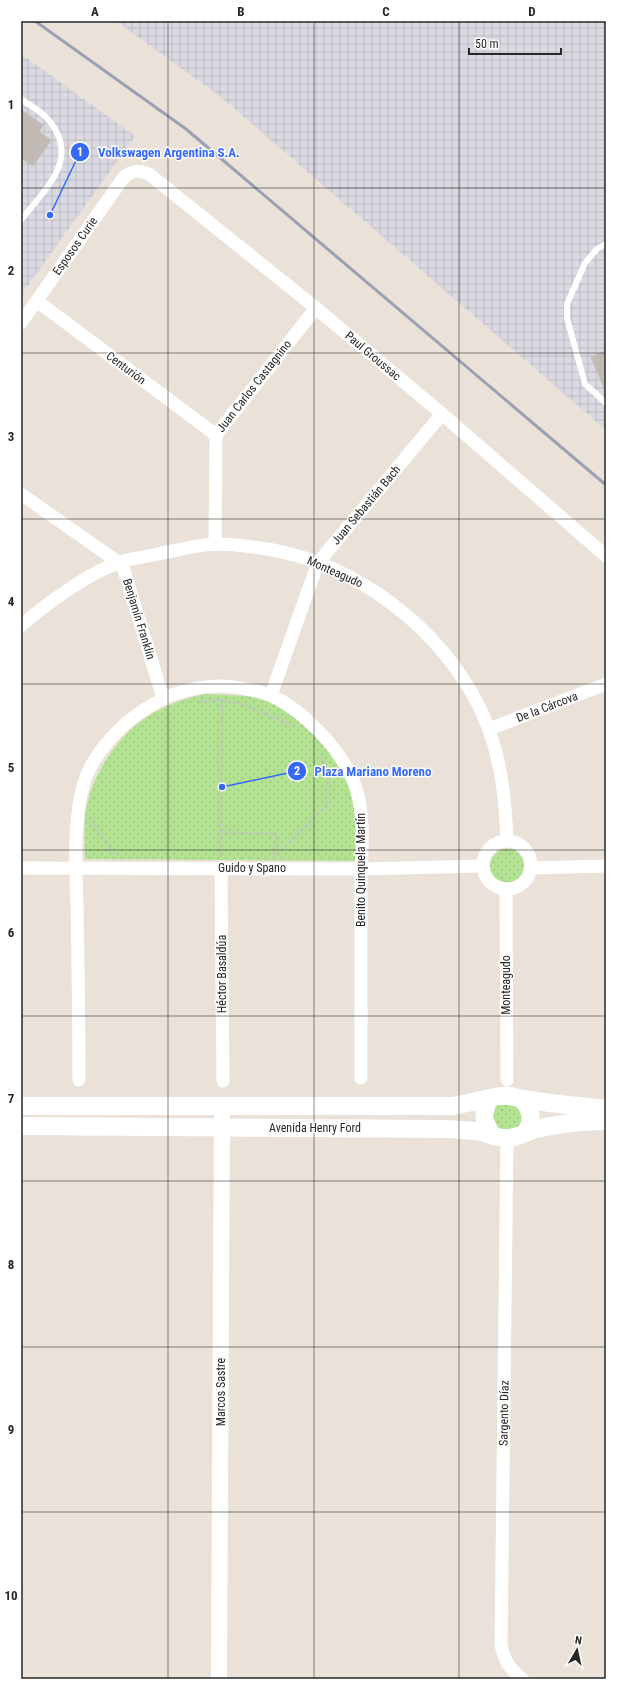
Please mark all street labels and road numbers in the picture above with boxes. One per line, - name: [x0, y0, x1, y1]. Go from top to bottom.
- street label: Esposos Curie: [50, 214, 100, 278]
- street label: Paul Groussac: [342, 329, 404, 384]
- street label: Juan Carlos Castagnino: [214, 337, 294, 435]
- street label: Centurión: [103, 349, 149, 387]
- street label: Juan Sebastián Bach: [329, 462, 403, 547]
- street label: Monteagudo: [305, 553, 365, 591]
- street label: Benjamín Franklin: [120, 577, 158, 661]
- street label: De la Cárcova: [514, 689, 580, 725]
- street label: Benito Quinquela Martín: [354, 813, 368, 927]
- street label: Guido y Spano: [218, 861, 286, 875]
- street label: Héctor Basaldúa: [215, 935, 229, 1013]
- street label: Monteagudo: [499, 955, 513, 1015]
- street label: Avenida Henry Ford: [269, 1121, 361, 1135]
- street label: Marcos Sastre: [214, 1357, 228, 1426]
- street label: Sargento Díaz: [496, 1380, 512, 1446]

